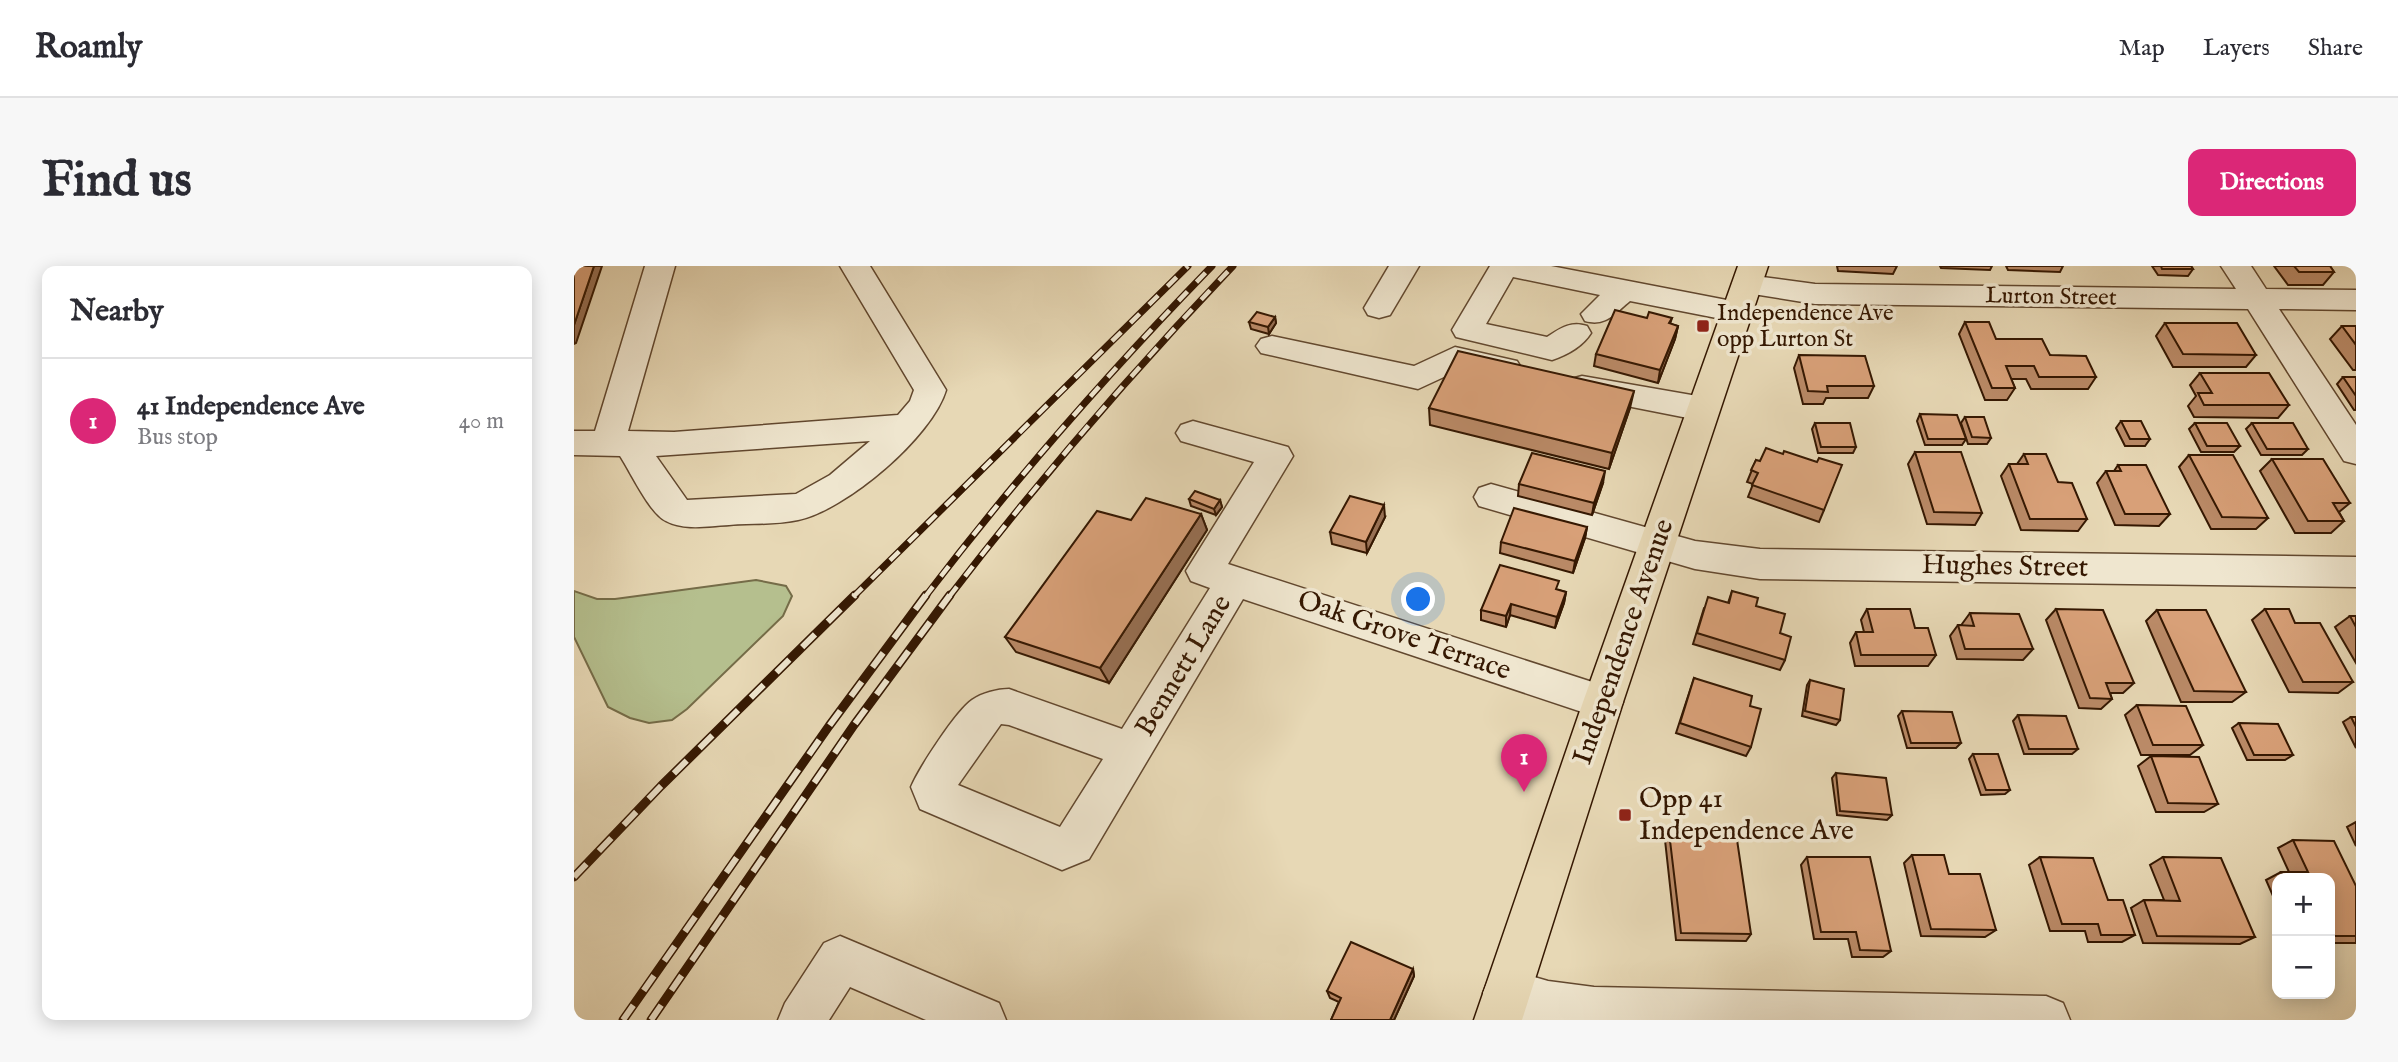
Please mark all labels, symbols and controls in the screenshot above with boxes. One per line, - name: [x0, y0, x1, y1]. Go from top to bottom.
- text: Roamly: [35, 27, 142, 69]
- text: Map: [2119, 33, 2165, 64]
- text: Layers: [2203, 33, 2270, 64]
- text: Share: [2308, 33, 2363, 64]
- button: Directions: [2188, 149, 2356, 216]
- text: Find us: [42, 151, 192, 213]
- street label: Lurton Street: [1985, 281, 2117, 313]
- text: Nearby: [70, 293, 163, 331]
- place label: Independence Ave opp Lurton St: [1717, 299, 1893, 354]
- marker: Independence Ave opp Lurton St: [1695, 318, 1711, 334]
- text: 41 Independence Ave: [137, 390, 365, 423]
- text: 1: [89, 407, 97, 436]
- text: 40 m: [459, 407, 504, 436]
- text: Bus stop: [137, 423, 218, 452]
- street label: Independence Avenue: [1566, 515, 1682, 769]
- street label: Hughes Street: [1921, 548, 2089, 586]
- your location: [1401, 582, 1435, 616]
- street label: Oak Grove Terrace: [1293, 583, 1515, 689]
- street label: Bennett Lane: [1128, 589, 1240, 743]
- pin: 1: [1501, 734, 1547, 792]
- place label: Opp 41 Independence Ave: [1639, 782, 1854, 849]
- marker: Opp 41 Independence Ave: [1617, 807, 1633, 823]
- map controls: [2272, 873, 2335, 999]
- button: +: [2272, 873, 2335, 936]
- button: −: [2272, 936, 2335, 999]

